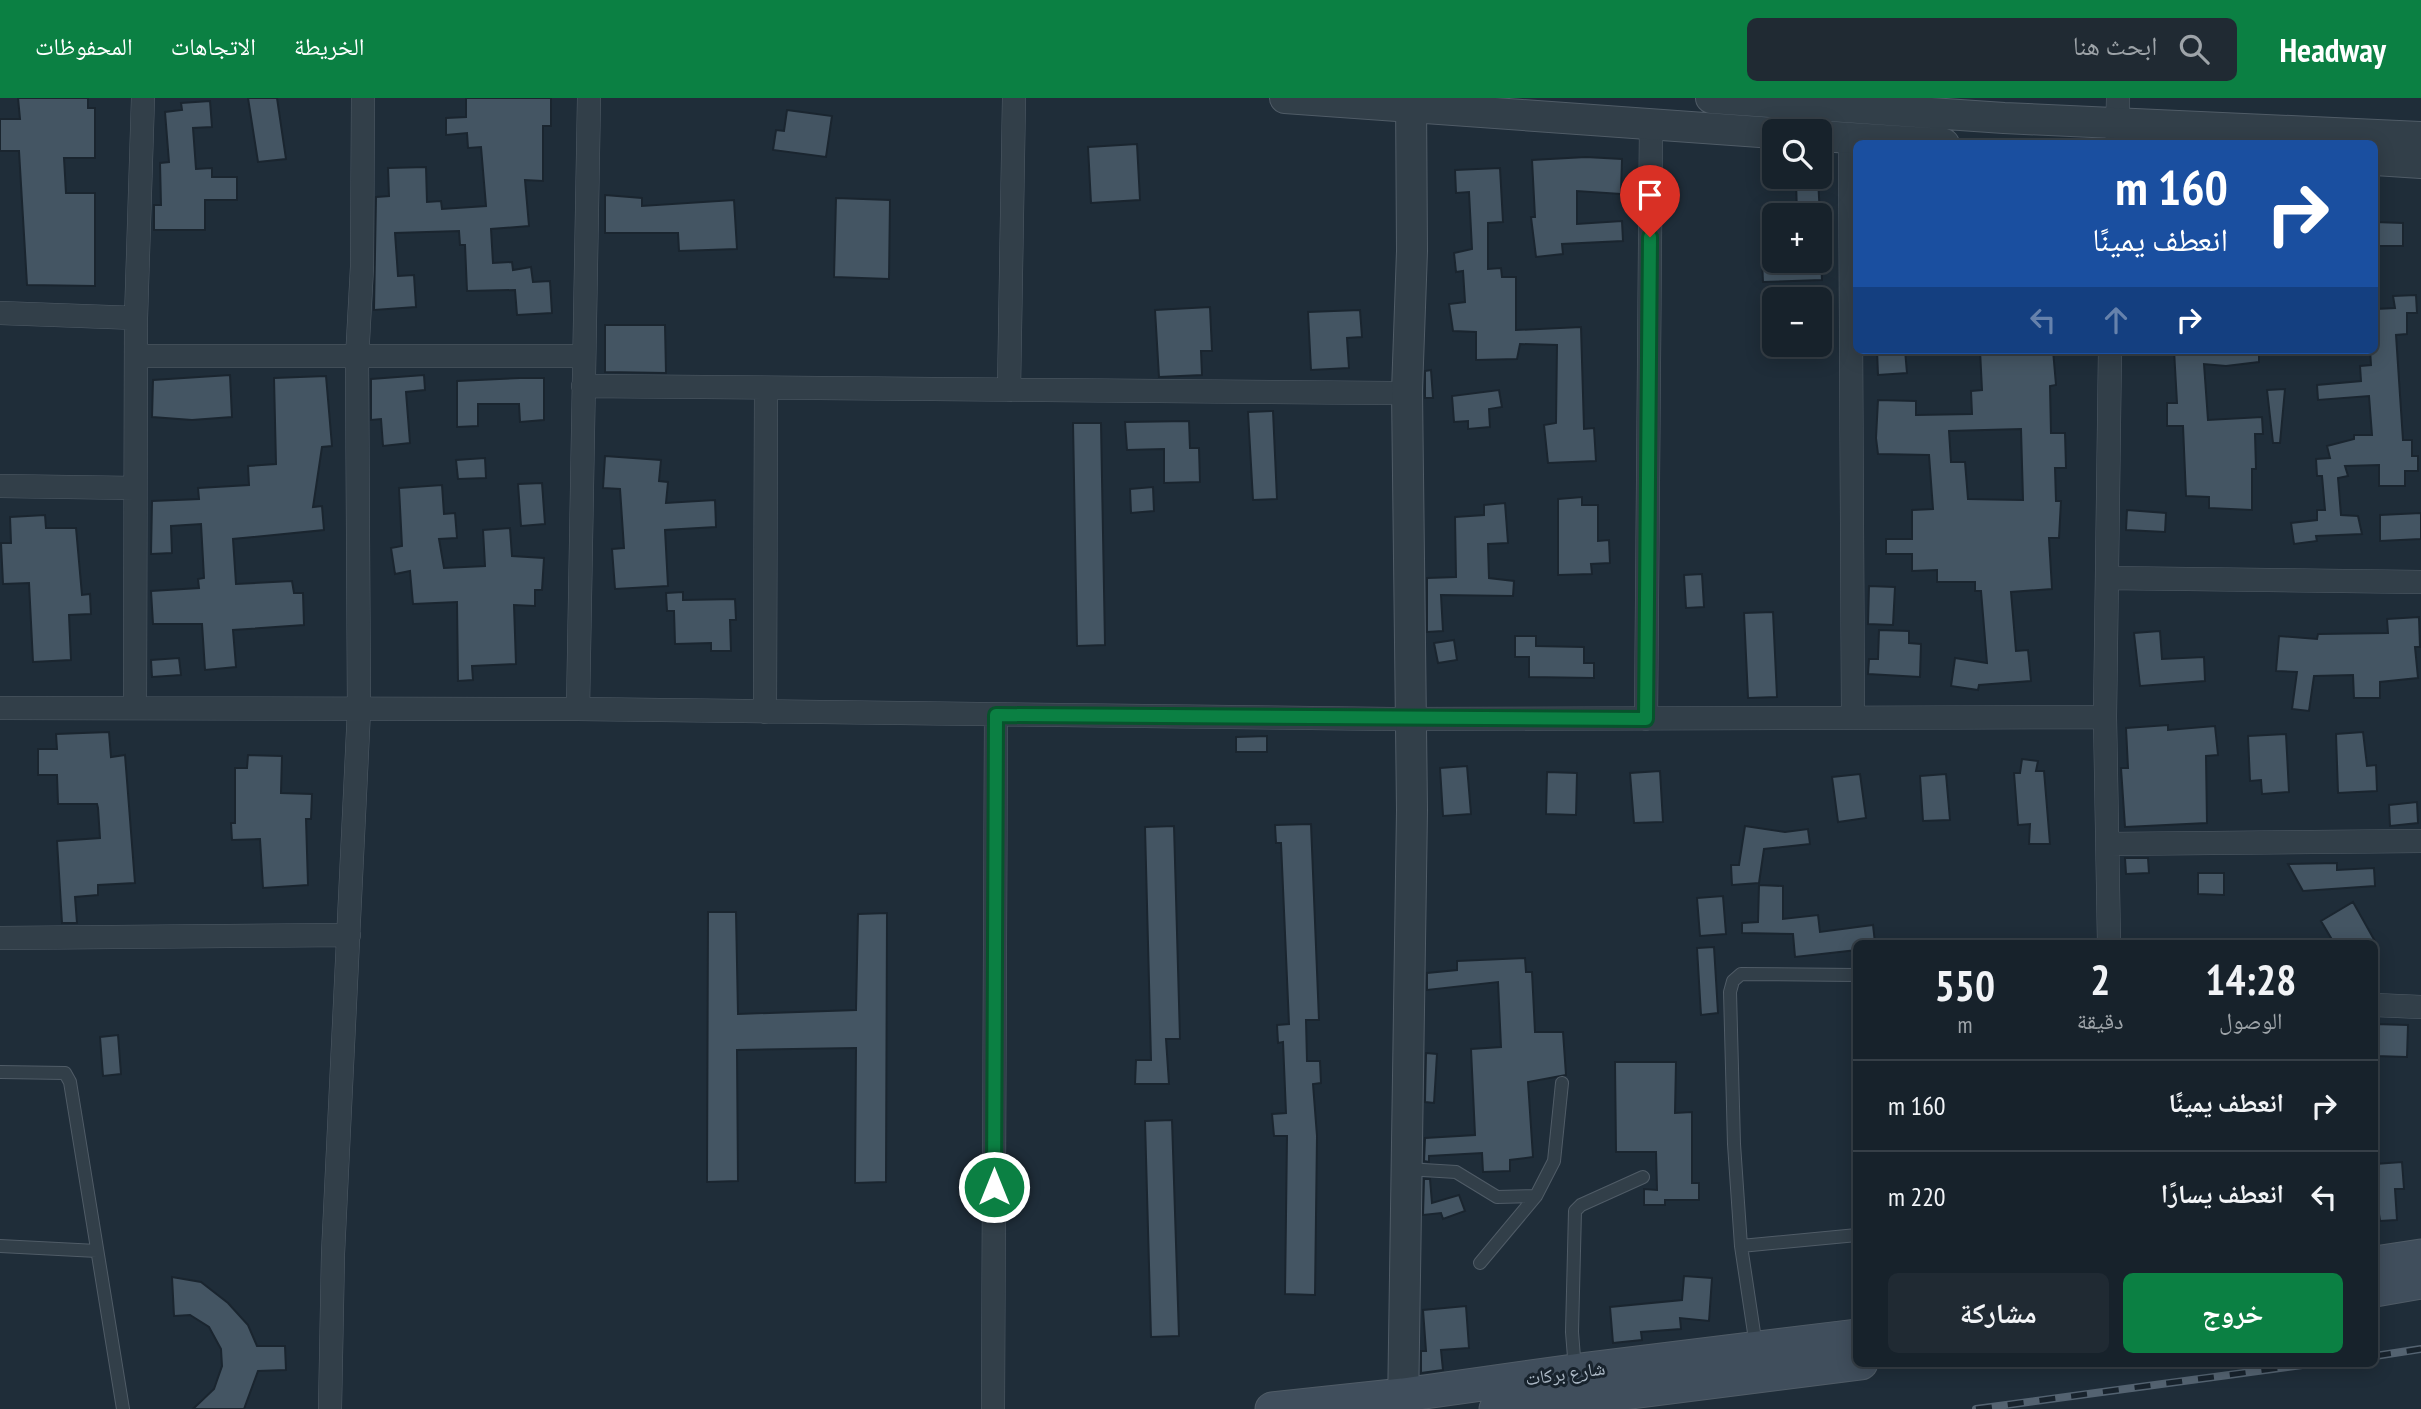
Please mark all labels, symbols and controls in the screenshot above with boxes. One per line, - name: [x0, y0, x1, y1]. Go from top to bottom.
- search box: [1747, 18, 2237, 81]
- text: Headway: [2279, 28, 2386, 71]
- text: ابحث هنا: [2073, 29, 2157, 62]
- icon: search: [2175, 30, 2213, 68]
- text: المحفوظات: [35, 31, 133, 62]
- text: الاتجاهات: [171, 31, 256, 62]
- text: الخريطة: [294, 31, 365, 62]
- map controls: [1762, 119, 1832, 357]
- button: search: [1762, 119, 1832, 189]
- text: 160 m: [2115, 155, 2228, 219]
- pin: [1620, 165, 1680, 237]
- icon: right: [2252, 168, 2343, 259]
- icon: arrive: [1631, 176, 1669, 214]
- button: +: [1762, 203, 1832, 273]
- text: انعطف يمينًا: [2092, 218, 2228, 260]
- button: −: [1762, 287, 1832, 357]
- icon: left: [2024, 301, 2062, 339]
- icon: ahead: [2097, 301, 2135, 339]
- icon: right: [2170, 301, 2208, 339]
- text: 2: [2090, 952, 2110, 1007]
- text: 14:28: [2205, 952, 2296, 1007]
- text: 550: [1935, 958, 1995, 1013]
- text: دقيقة: [2077, 1006, 2124, 1035]
- text: الوصول: [2219, 1006, 2283, 1035]
- text: m: [1957, 1010, 1972, 1039]
- text: انعطف يمينًا: [2168, 1086, 2284, 1119]
- icon: right: [2305, 1087, 2343, 1125]
- text: 160 m: [1888, 1089, 1946, 1122]
- position arrow: [957, 1150, 1031, 1224]
- text: انعطف يسارًا: [2161, 1177, 2284, 1210]
- icon: left: [2305, 1178, 2343, 1216]
- text: 220 m: [1888, 1180, 1946, 1213]
- button: مشاركة: [1888, 1273, 2109, 1353]
- button: خروج: [2123, 1273, 2343, 1353]
- street label: شارع بركات: [1524, 1356, 1606, 1390]

